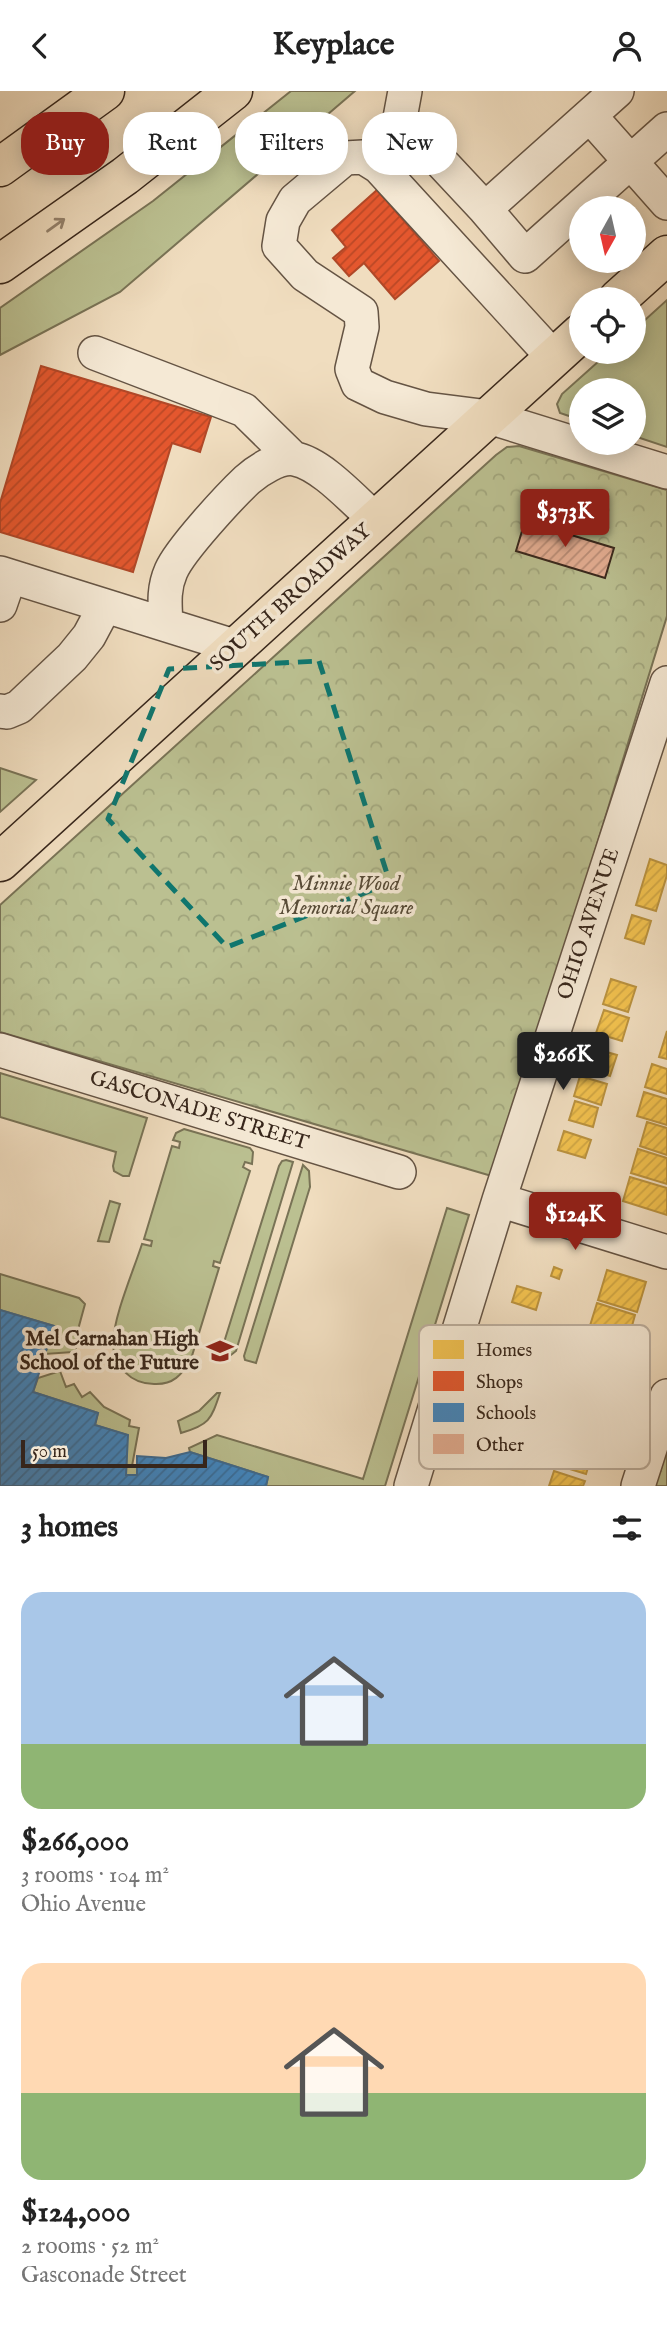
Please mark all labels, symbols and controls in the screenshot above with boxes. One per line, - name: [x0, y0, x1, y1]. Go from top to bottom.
- text: Keyplace: [273, 25, 394, 66]
- icon: back: [21, 27, 59, 65]
- icon: person: [608, 27, 646, 65]
- chip: Buy: [21, 112, 109, 175]
- chip: Rent: [123, 112, 221, 175]
- chip: Filters: [235, 112, 348, 175]
- chip: New: [362, 112, 457, 175]
- north arrow: [569, 196, 646, 273]
- map controls: [569, 196, 646, 455]
- one-way arrow: [46, 218, 65, 232]
- button: locate: [569, 287, 646, 364]
- button: layers: [569, 378, 646, 455]
- pin: $373K: [516, 489, 614, 549]
- text: $373K: [536, 497, 594, 526]
- street label: SOUTH BROADWAY: [205, 517, 379, 678]
- street label: OHIO AVENUE: [552, 845, 626, 1003]
- park label: Minnie Wood Memorial Square: [279, 871, 413, 922]
- pin: $266K: [514, 1033, 612, 1092]
- text: $266K: [533, 1040, 593, 1069]
- street label: GASCONADE STREET: [86, 1065, 312, 1157]
- pin: $124K: [526, 1193, 624, 1252]
- text: $124K: [545, 1200, 605, 1229]
- legend: [419, 1325, 650, 1469]
- place label: Mel Carnahan High School of the Future: [20, 1326, 200, 1377]
- school or university icon: Mel Carnahan High School of the Future: [205, 1336, 235, 1366]
- text: Homes: [476, 1339, 532, 1363]
- text: Shops: [476, 1371, 523, 1395]
- text: Schools: [476, 1402, 536, 1426]
- text: Other: [476, 1434, 524, 1458]
- scale bar: [21, 1437, 206, 1469]
- text: 50 m: [32, 1440, 67, 1464]
- text: 3 homes: [21, 1509, 118, 1547]
- icon: filters: [608, 1509, 646, 1547]
- icon: home: [271, 1638, 397, 1764]
- text: $266,000: [21, 1823, 129, 1861]
- text: 3 rooms · 104 m²: [21, 1861, 169, 1890]
- text: Ohio Avenue: [21, 1890, 146, 1919]
- icon: home: [271, 2009, 397, 2135]
- text: $124,000: [21, 2194, 131, 2232]
- text: 2 rooms · 52 m²: [21, 2232, 159, 2261]
- text: Gasconade Street: [21, 2261, 187, 2290]

